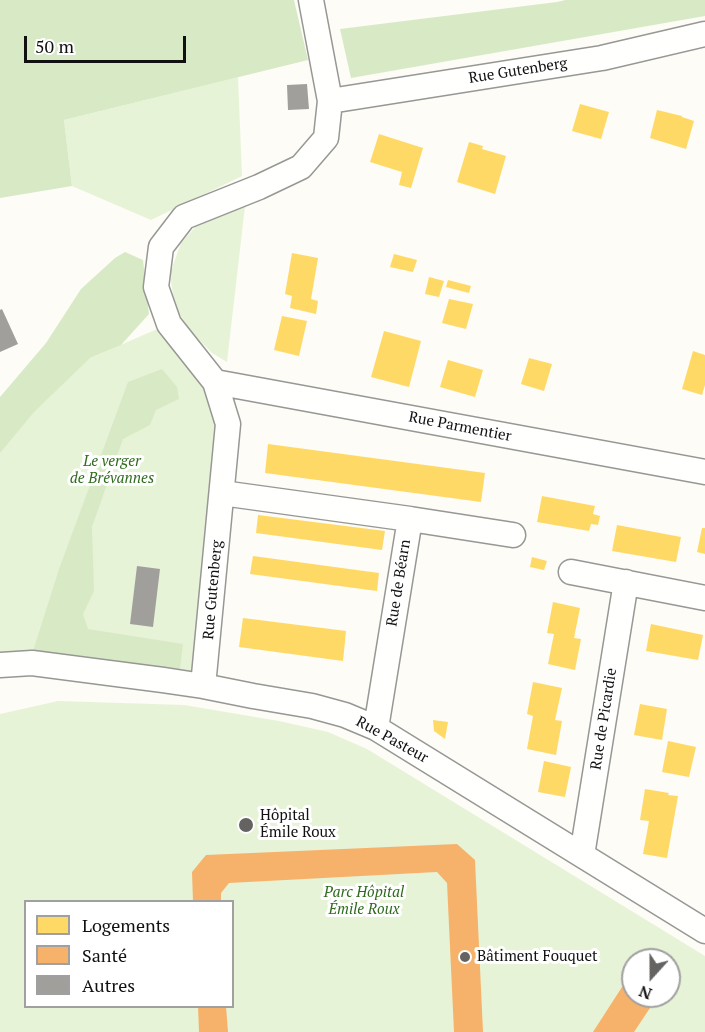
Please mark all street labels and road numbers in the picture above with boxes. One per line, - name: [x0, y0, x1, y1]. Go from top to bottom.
- street label: Rue Gutenberg: [467, 54, 569, 88]
- street label: Rue Parmentier: [407, 408, 513, 446]
- street label: Rue de Béarn: [383, 538, 415, 628]
- street label: Rue Gutenberg: [200, 540, 226, 640]
- street label: Rue de Picardie: [587, 667, 621, 771]
- street label: Rue Pasteur: [353, 713, 431, 767]

